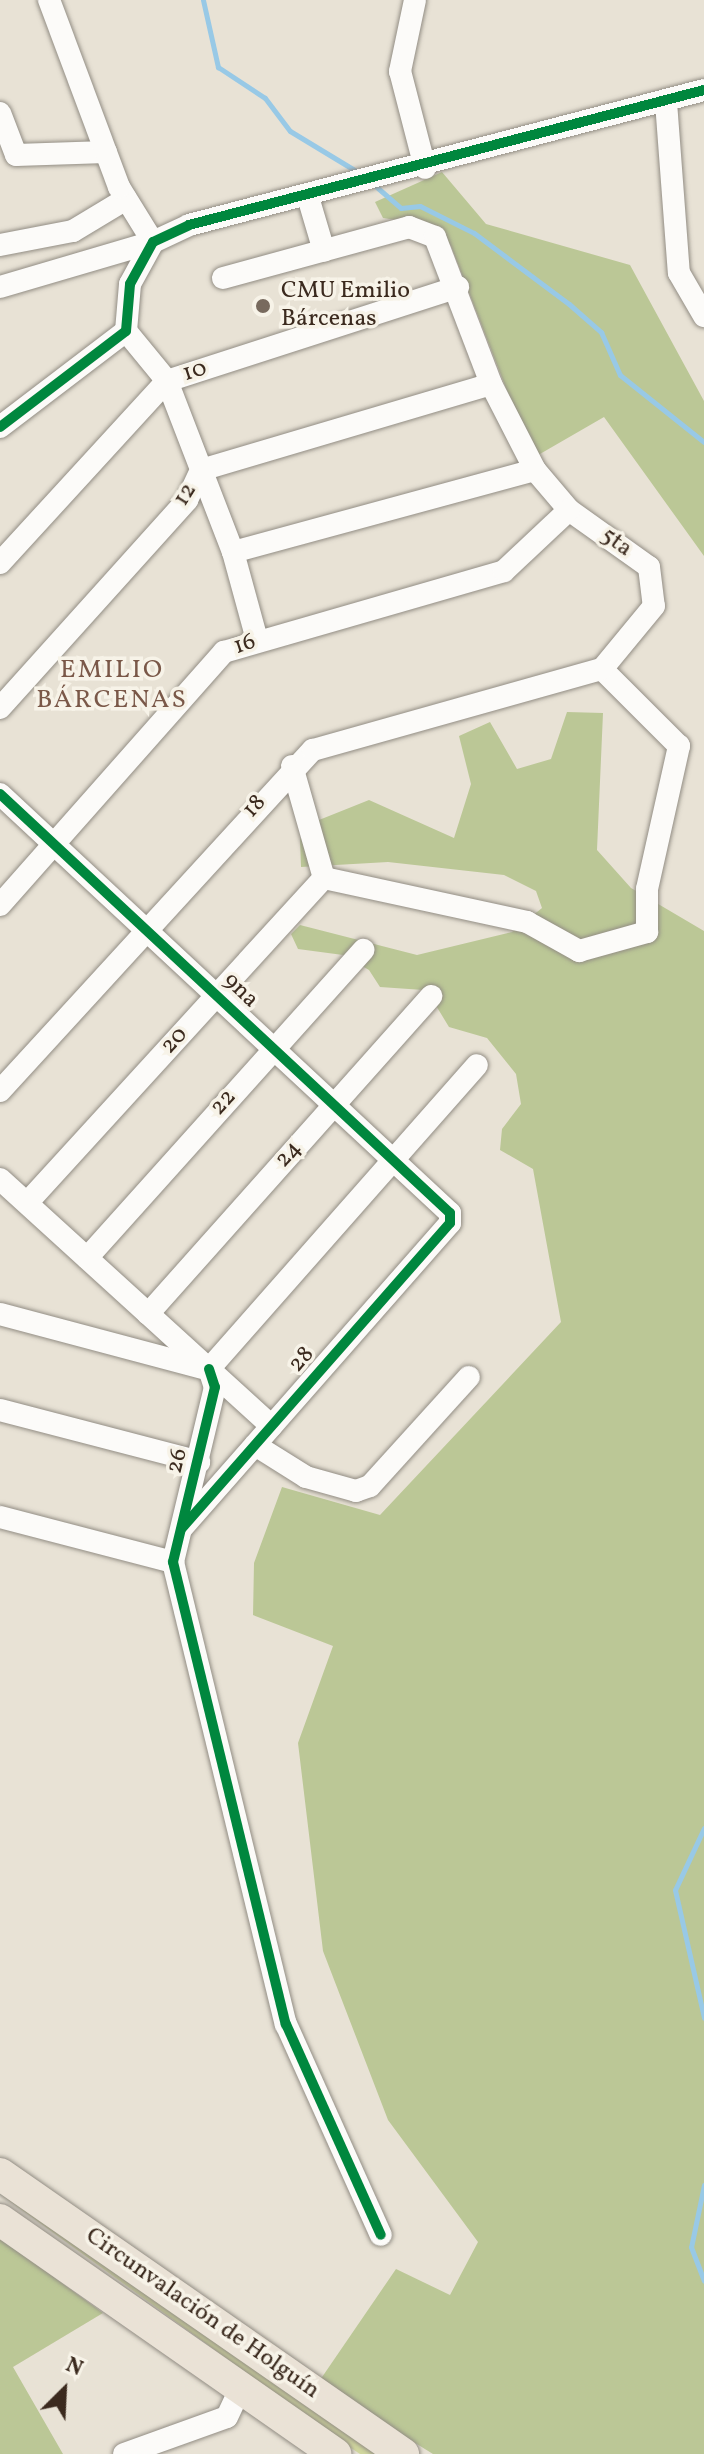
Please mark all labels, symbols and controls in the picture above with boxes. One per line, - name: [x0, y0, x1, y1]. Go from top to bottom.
- place label: CMU Emilio Bárcenas: [281, 278, 410, 334]
- marker: CMU Emilio Bárcenas: [252, 295, 274, 317]
- street label: 10: [179, 355, 211, 389]
- street label: 12: [168, 478, 204, 512]
- street label: 5ta: [595, 522, 637, 564]
- street label: 16: [230, 628, 260, 662]
- district label: EMILIO BÁRCENAS: [36, 655, 188, 716]
- street label: 18: [237, 789, 273, 825]
- street label: 9na: [216, 967, 264, 1015]
- street label: 20: [155, 1021, 195, 1061]
- street label: 22: [205, 1084, 243, 1122]
- street label: 24: [269, 1136, 309, 1174]
- street label: 28: [283, 1341, 321, 1379]
- street label: 26: [161, 1445, 195, 1477]
- street label: Circunvalación de Holguín: [79, 2222, 325, 2406]
- north arrow: [24, 2350, 104, 2430]
- text: N: [60, 2350, 88, 2385]

